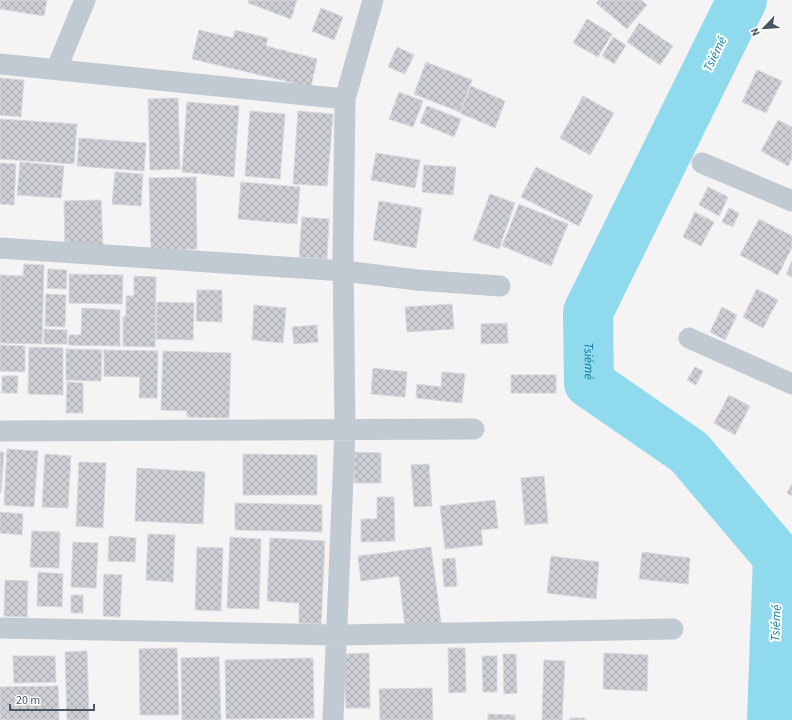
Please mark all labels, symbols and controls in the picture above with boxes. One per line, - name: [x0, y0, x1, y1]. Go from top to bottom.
- north arrow: [744, 8, 784, 48]
- text: N: [747, 26, 764, 39]
- water label: Tsiémé: [699, 33, 732, 75]
- water label: Tsiémé: [579, 342, 598, 380]
- water label: Tsiémé: [766, 603, 786, 642]
- scale bar: [10, 686, 94, 712]
- text: 20 m: [16, 692, 40, 709]

